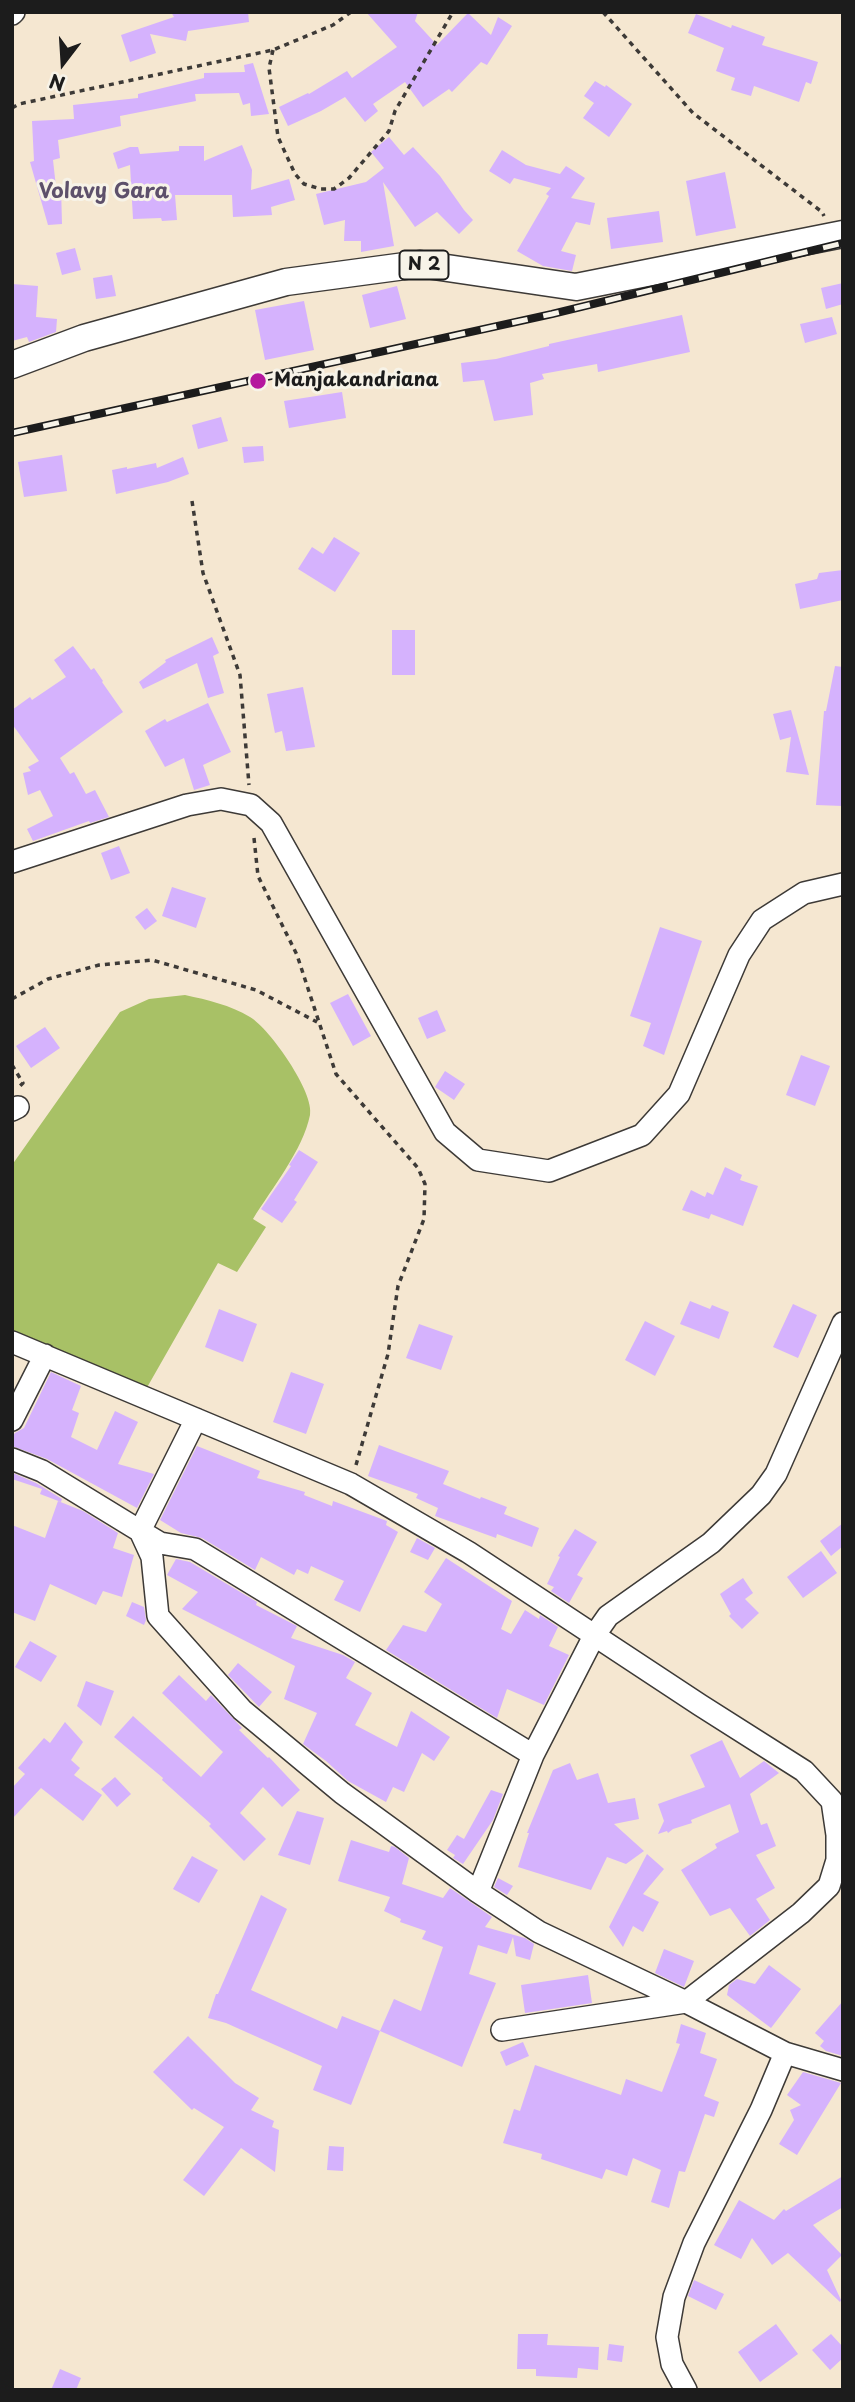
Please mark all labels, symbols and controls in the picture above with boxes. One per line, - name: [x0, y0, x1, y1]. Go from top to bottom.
- north arrow: [28, 28, 98, 98]
- text: N: [46, 67, 68, 99]
- district label: Volavy Gara: [39, 179, 169, 205]
- road number: N 2: [400, 250, 448, 279]
- place label: Manjakandriana: [274, 370, 439, 392]
- marker: Manjakandriana: [248, 371, 268, 391]

